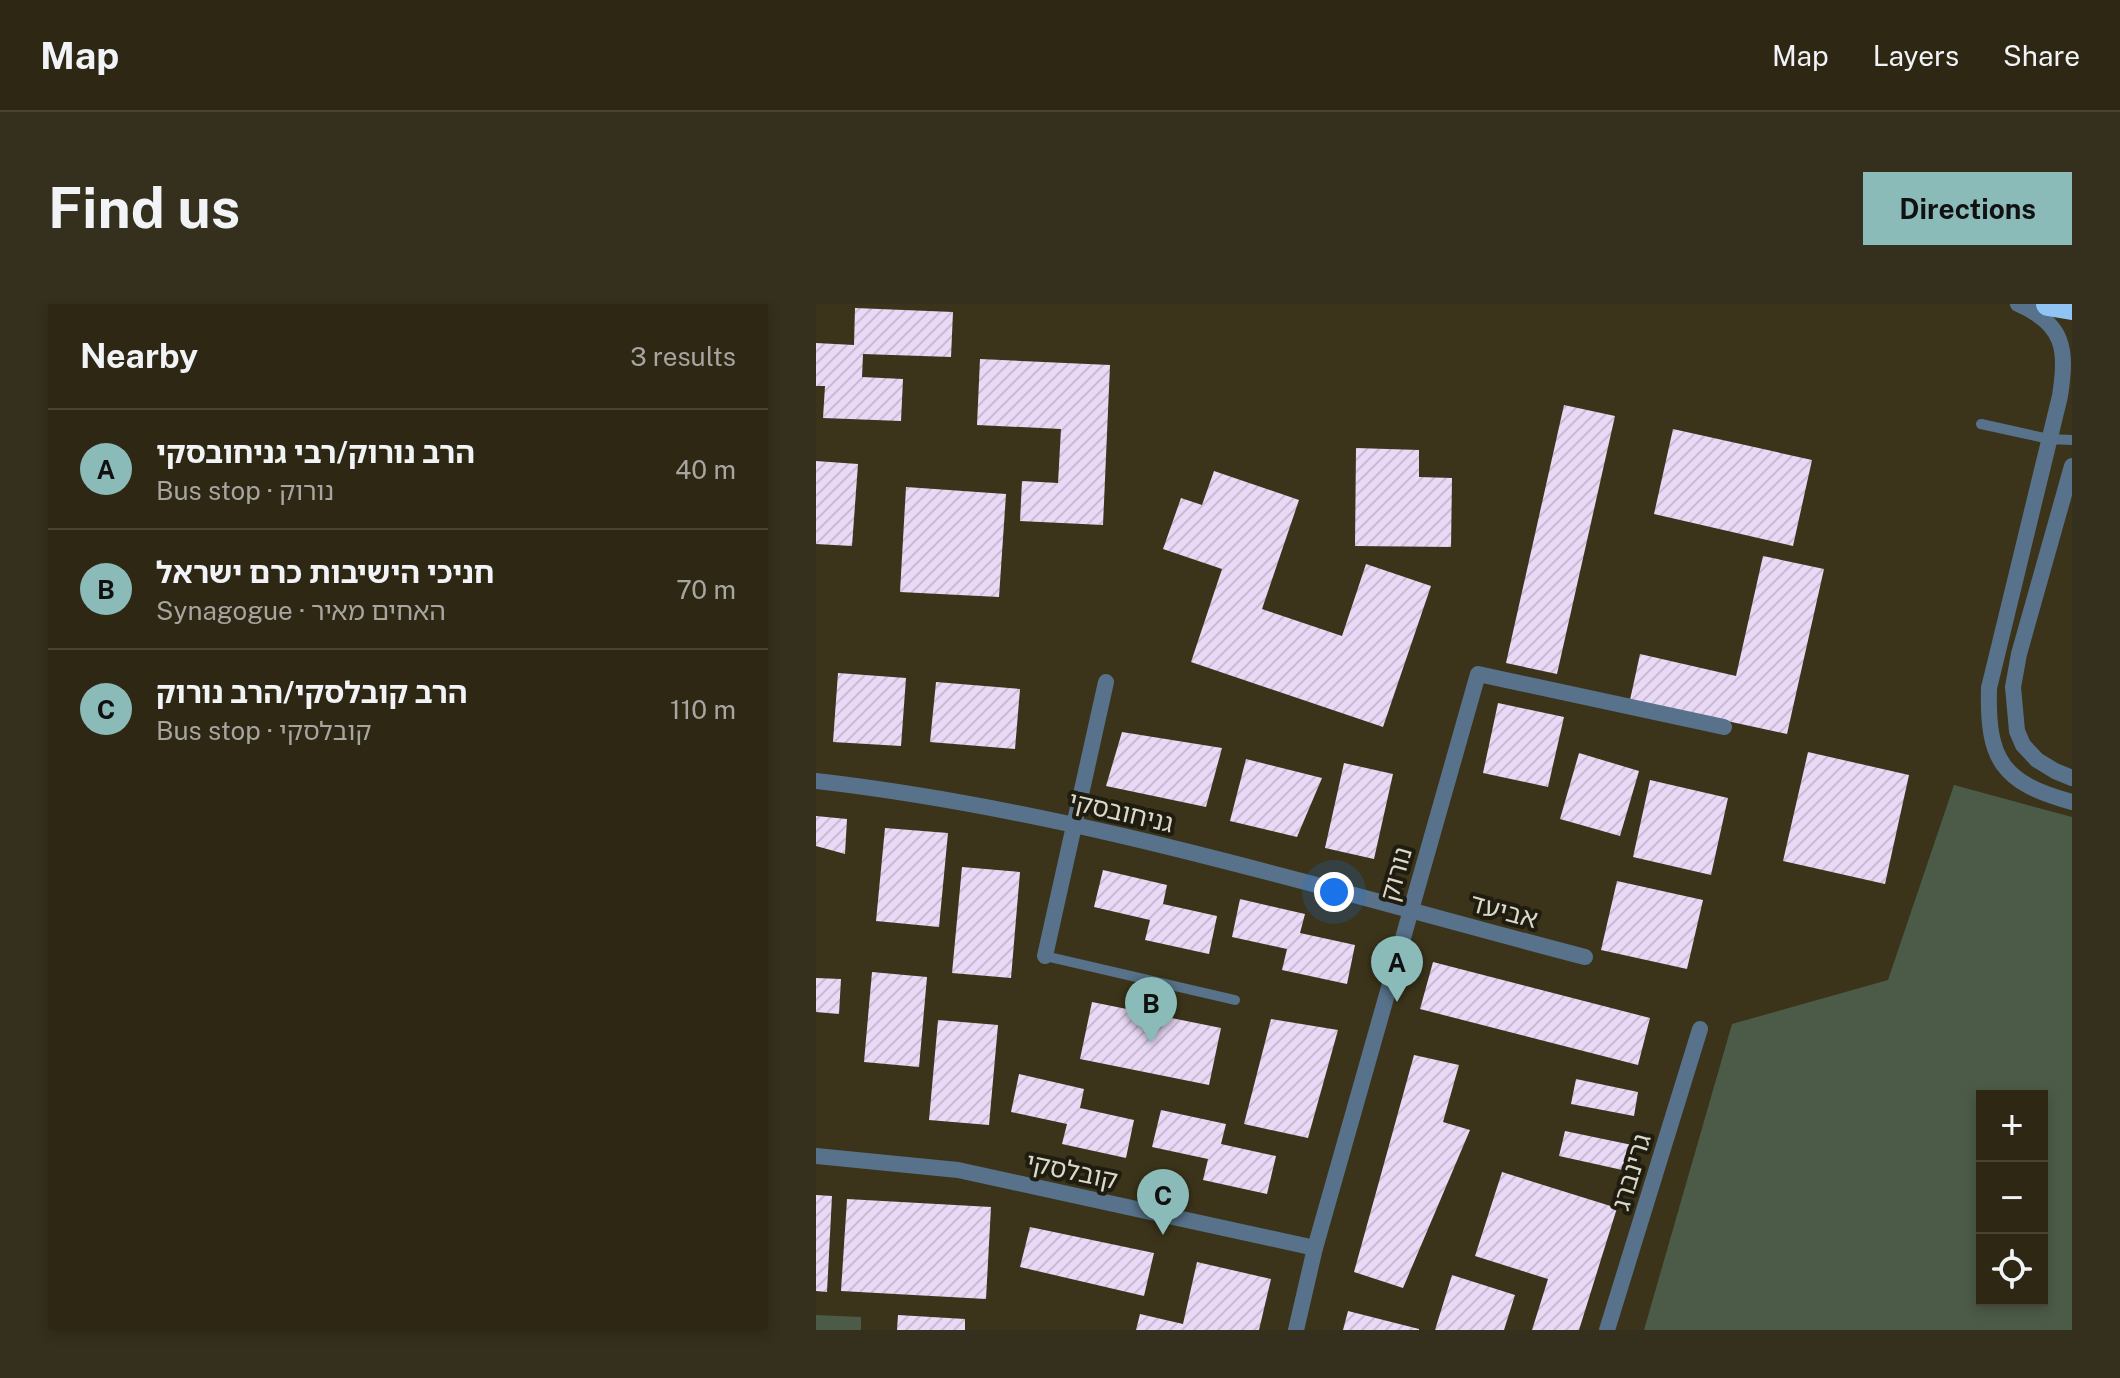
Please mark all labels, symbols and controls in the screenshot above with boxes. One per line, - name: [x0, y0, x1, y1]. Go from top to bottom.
- text: Map: [40, 33, 119, 78]
- text: Map: [1772, 39, 1829, 72]
- text: Layers: [1873, 39, 1959, 72]
- text: Share: [2003, 39, 2080, 72]
- button: Directions: [1863, 172, 2072, 245]
- text: Find us: [48, 175, 240, 241]
- text: Nearby: [80, 336, 198, 376]
- text: 3 results: [630, 341, 736, 372]
- text: הרב נורוק/רבי גניחובסקי: [156, 434, 475, 470]
- text: A: [97, 454, 115, 485]
- text: 40 m: [675, 454, 736, 485]
- text: Bus stop · נורוק: [156, 475, 334, 506]
- text: חניכי הישיבות כרם ישראל: [156, 554, 494, 590]
- text: B: [97, 574, 115, 605]
- text: 70 m: [676, 574, 736, 605]
- text: Synagogue · האחים מאיר: [156, 595, 446, 626]
- text: הרב קובלסקי/הרב נורוק: [156, 674, 467, 710]
- text: C: [97, 694, 115, 725]
- text: 110 m: [670, 694, 736, 725]
- text: Bus stop · קובלסקי: [156, 715, 372, 746]
- street label: גניחובסקי: [1066, 784, 1177, 839]
- street label: נורוק: [1373, 843, 1418, 905]
- your location: [1314, 872, 1354, 912]
- street label: אביעד: [1467, 887, 1541, 934]
- pin: A: [1371, 936, 1423, 1002]
- pin: B: [1125, 977, 1177, 1043]
- map controls: [1976, 1090, 2048, 1306]
- button: +: [1976, 1090, 2048, 1162]
- street label: גרינברג: [1604, 1130, 1657, 1214]
- street label: קובלסקי: [1024, 1146, 1121, 1195]
- button: −: [1976, 1162, 2048, 1234]
- pin: C: [1137, 1169, 1189, 1235]
- button: locate: [1976, 1234, 2048, 1306]

